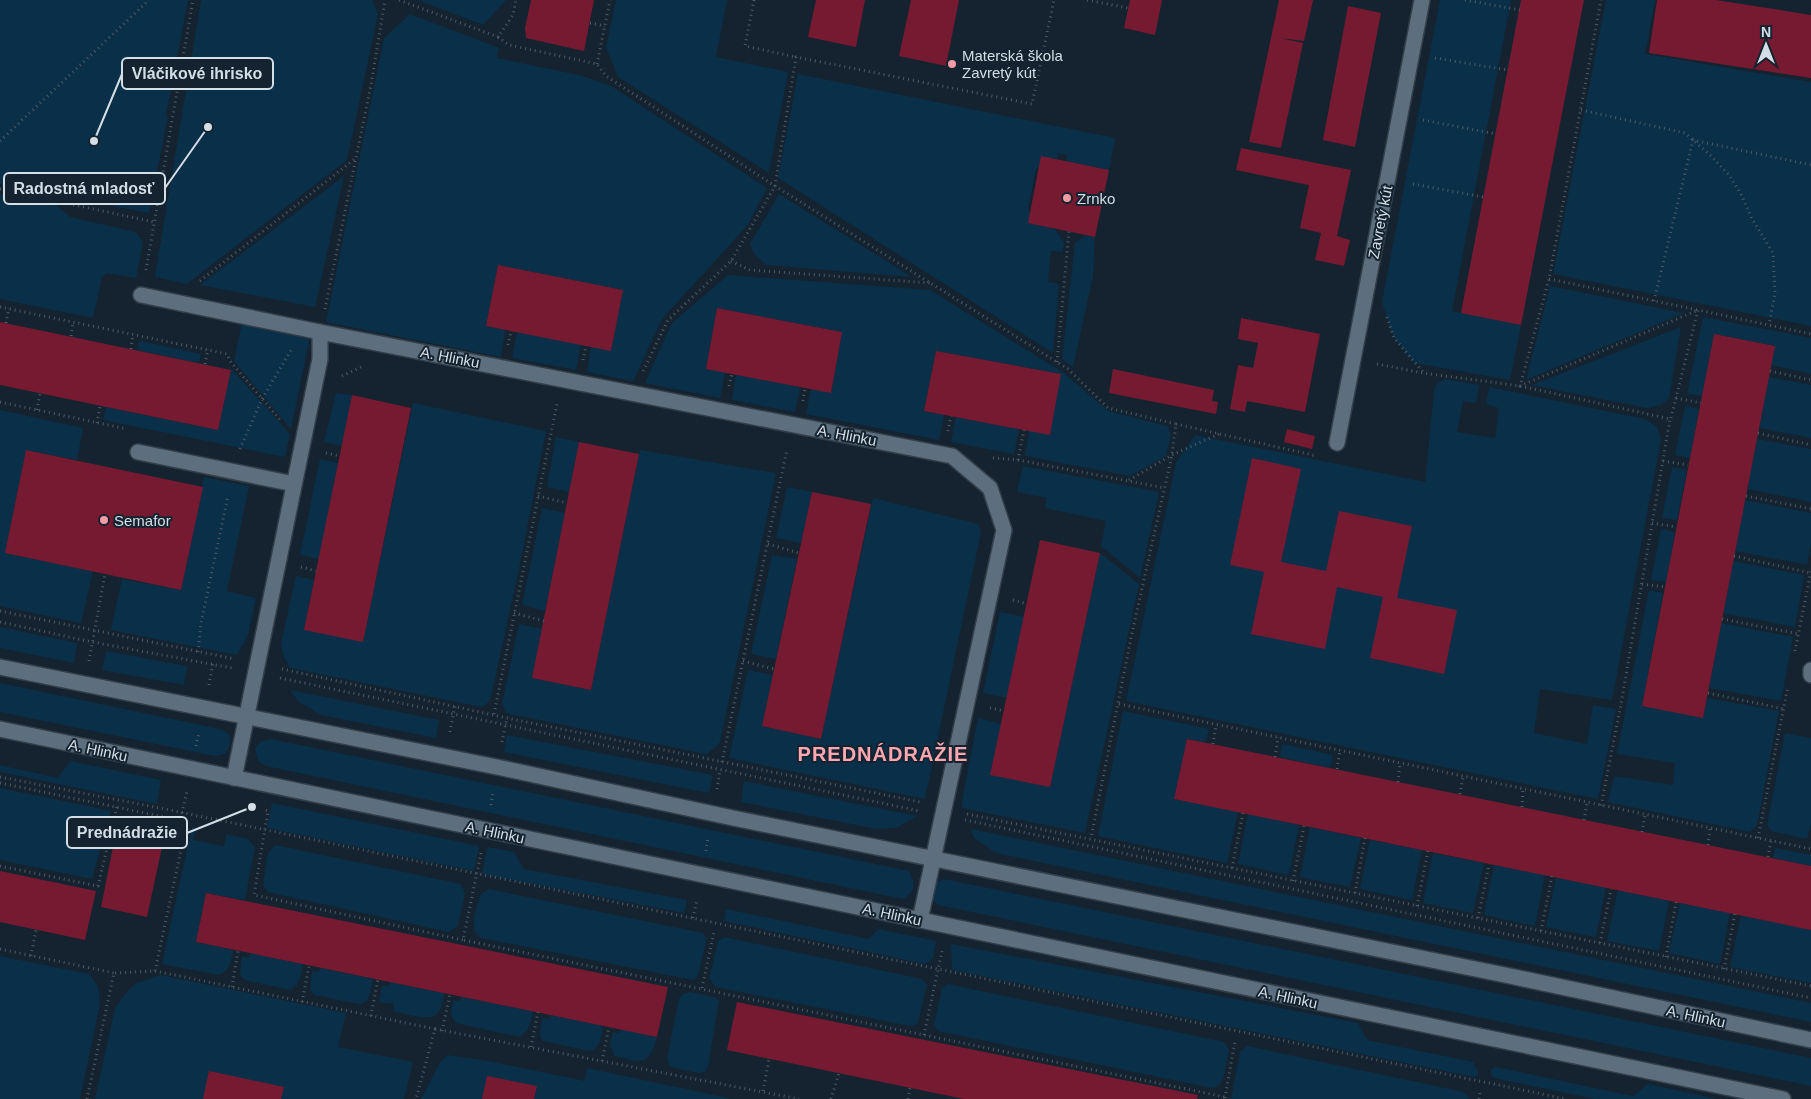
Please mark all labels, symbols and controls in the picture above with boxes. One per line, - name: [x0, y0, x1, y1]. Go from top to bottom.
- north arrow: [1741, 20, 1791, 70]
- text: N: [1761, 24, 1771, 40]
- place label: Materská škola Zavretý kút: [962, 47, 1064, 81]
- callout: Vláčikové ihrisko: [122, 58, 273, 89]
- marker: Materská škola Zavretý kút: [946, 58, 958, 70]
- text: Vláčikové ihrisko: [132, 65, 263, 82]
- callout: Radostná mladosť: [4, 173, 165, 204]
- text: Radostná mladosť: [13, 180, 155, 197]
- street label: Zavretý kút: [1365, 183, 1396, 260]
- place label: Zrnko: [1077, 190, 1115, 207]
- marker: Zrnko: [1061, 192, 1073, 204]
- street label: A. Hlinku: [419, 343, 481, 371]
- street label: A. Hlinku: [816, 421, 878, 449]
- place label: Semafor: [114, 512, 171, 529]
- marker: Semafor: [98, 514, 110, 526]
- street label: A. Hlinku: [67, 735, 129, 765]
- district label: PREDNÁDRAŽIE: [798, 742, 968, 765]
- callout: Prednádražie: [67, 817, 187, 848]
- street label: A. Hlinku: [464, 817, 526, 847]
- text: Prednádražie: [77, 824, 177, 841]
- street label: A. Hlinku: [861, 899, 923, 929]
- street label: A. Hlinku: [1257, 982, 1319, 1012]
- street label: A. Hlinku: [1665, 1001, 1727, 1031]

